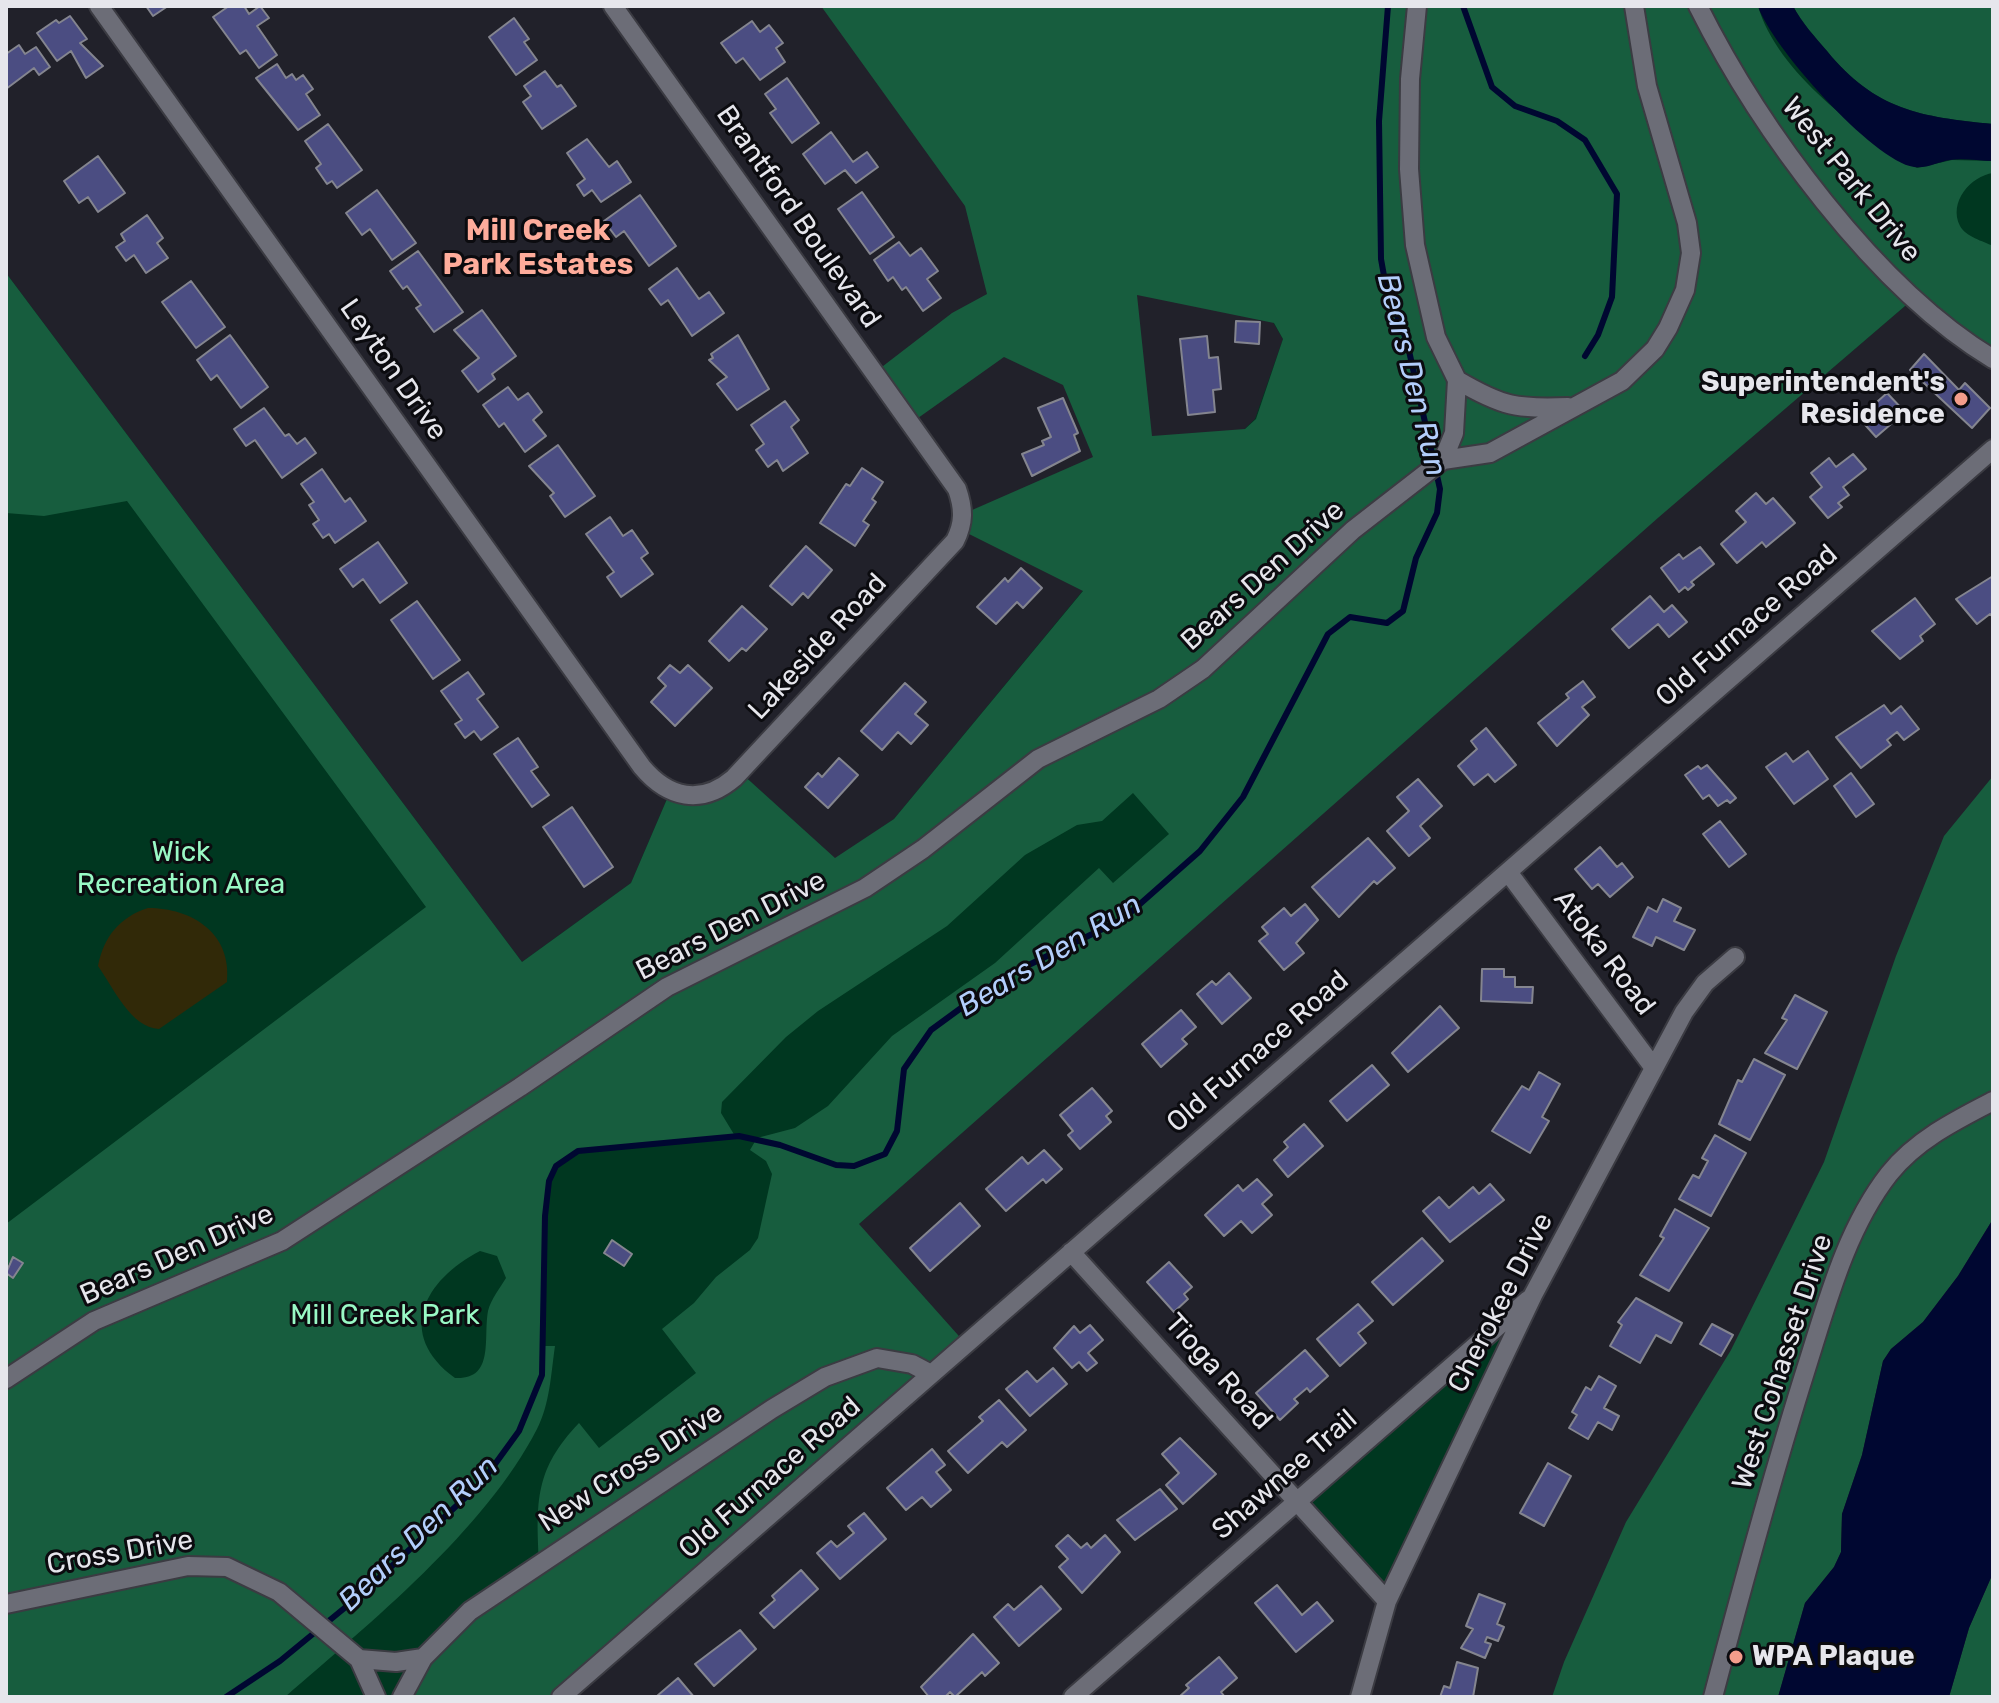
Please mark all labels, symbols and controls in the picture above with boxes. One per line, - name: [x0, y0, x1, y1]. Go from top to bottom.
- street label: West Park Drive: [1774, 91, 1928, 269]
- street label: Brantford Boulevard: [709, 99, 887, 335]
- district label: Mill Creek Park Estates: [443, 213, 633, 284]
- water label: Bears Den Run: [1368, 270, 1454, 480]
- street label: Leyton Drive: [332, 293, 454, 447]
- place label: Superintendent's Residence: [1701, 366, 1945, 432]
- marker: Superintendent's Residence: [1952, 390, 1970, 408]
- street label: Bears Den Drive: [1175, 494, 1351, 658]
- street label: Old Furnace Road: [1649, 538, 1845, 714]
- street label: Lakeside Road: [742, 567, 894, 727]
- park label: Wick Recreation Area: [77, 836, 285, 902]
- street label: Bears Den Drive: [631, 864, 831, 988]
- street label: Atoka Road: [1546, 884, 1662, 1022]
- water label: Bears Den Run: [952, 887, 1148, 1025]
- street label: Old Furnace Road: [1160, 964, 1356, 1140]
- street label: Bears Den Drive: [75, 1197, 279, 1313]
- street label: Cherokee Drive: [1441, 1208, 1561, 1398]
- street label: West Cohasset Drive: [1726, 1230, 1840, 1494]
- park label: Mill Creek Park: [290, 1299, 480, 1333]
- street label: Tioga Road: [1157, 1307, 1279, 1437]
- street label: Old Furnace Road: [672, 1390, 868, 1566]
- street label: New Cross Drive: [533, 1396, 729, 1540]
- street label: Shawnee Trail: [1206, 1403, 1364, 1547]
- water label: Bears Den Run: [332, 1449, 506, 1619]
- street label: Cross Drive: [44, 1524, 196, 1582]
- place label: WPA Plaque: [1752, 1640, 1915, 1674]
- marker: WPA Plaque: [1727, 1648, 1745, 1666]

